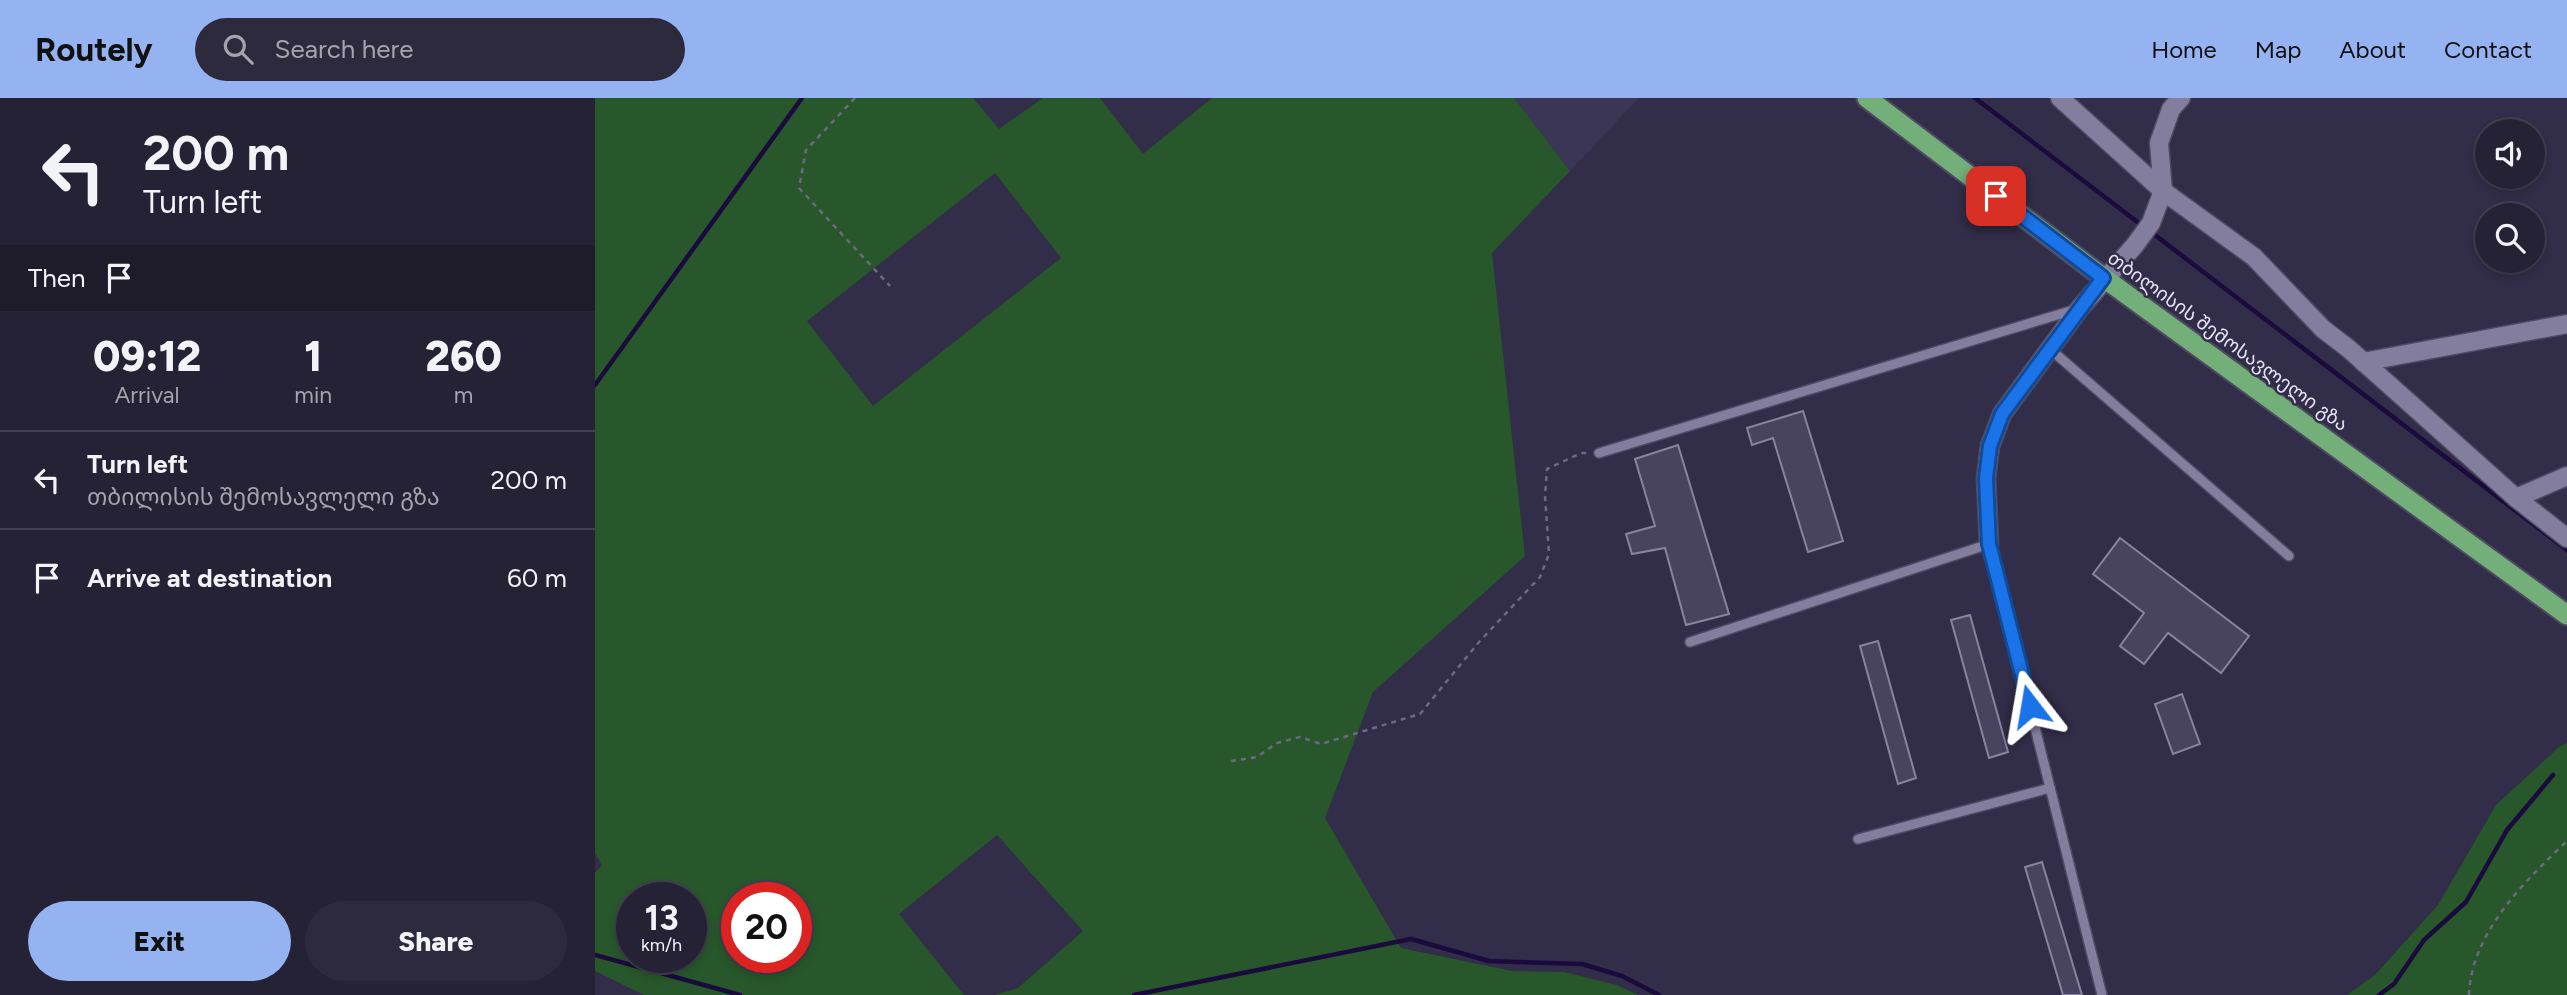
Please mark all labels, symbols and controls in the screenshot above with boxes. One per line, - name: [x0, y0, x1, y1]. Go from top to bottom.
- search box: [195, 18, 685, 81]
- text: Routely: [35, 30, 153, 69]
- icon: search: [219, 30, 257, 68]
- text: Search here: [275, 33, 414, 65]
- text: Home: [2151, 35, 2217, 64]
- text: Map: [2255, 35, 2301, 64]
- text: About: [2339, 35, 2406, 64]
- text: Contact: [2444, 35, 2532, 64]
- map controls: [2475, 119, 2545, 273]
- button: sound: [2475, 119, 2545, 189]
- text: 200 m: [143, 123, 289, 182]
- icon: left: [28, 126, 119, 217]
- pin: [1966, 166, 2026, 226]
- icon: arrive: [1977, 177, 2015, 215]
- text: Turn left: [143, 183, 262, 221]
- button: search: [2475, 203, 2545, 273]
- street label: თბილისის შემოსავლელი გზა: [2103, 246, 2353, 437]
- icon: arrive: [100, 259, 138, 297]
- text: Then: [28, 262, 86, 294]
- text: 09:12: [93, 331, 201, 382]
- text: 1: [304, 331, 322, 382]
- text: 260: [425, 331, 502, 382]
- text: Arrival: [115, 381, 180, 409]
- text: min: [294, 381, 332, 409]
- text: m: [454, 381, 473, 409]
- text: Turn left: [87, 448, 188, 480]
- icon: left: [28, 461, 66, 499]
- text: 200 m: [491, 464, 567, 496]
- text: თბილისის შემოსავლელი გზა: [87, 483, 440, 511]
- icon: arrive: [28, 559, 66, 597]
- text: Arrive at destination: [87, 562, 332, 594]
- text: 60 m: [507, 562, 567, 594]
- position arrow: [1993, 669, 2067, 743]
- speed limit sign: 20: [721, 882, 812, 973]
- text: 13: [644, 897, 679, 939]
- button: Exit: [28, 901, 291, 981]
- button: Share: [305, 901, 567, 981]
- text: km/h: [641, 934, 682, 956]

